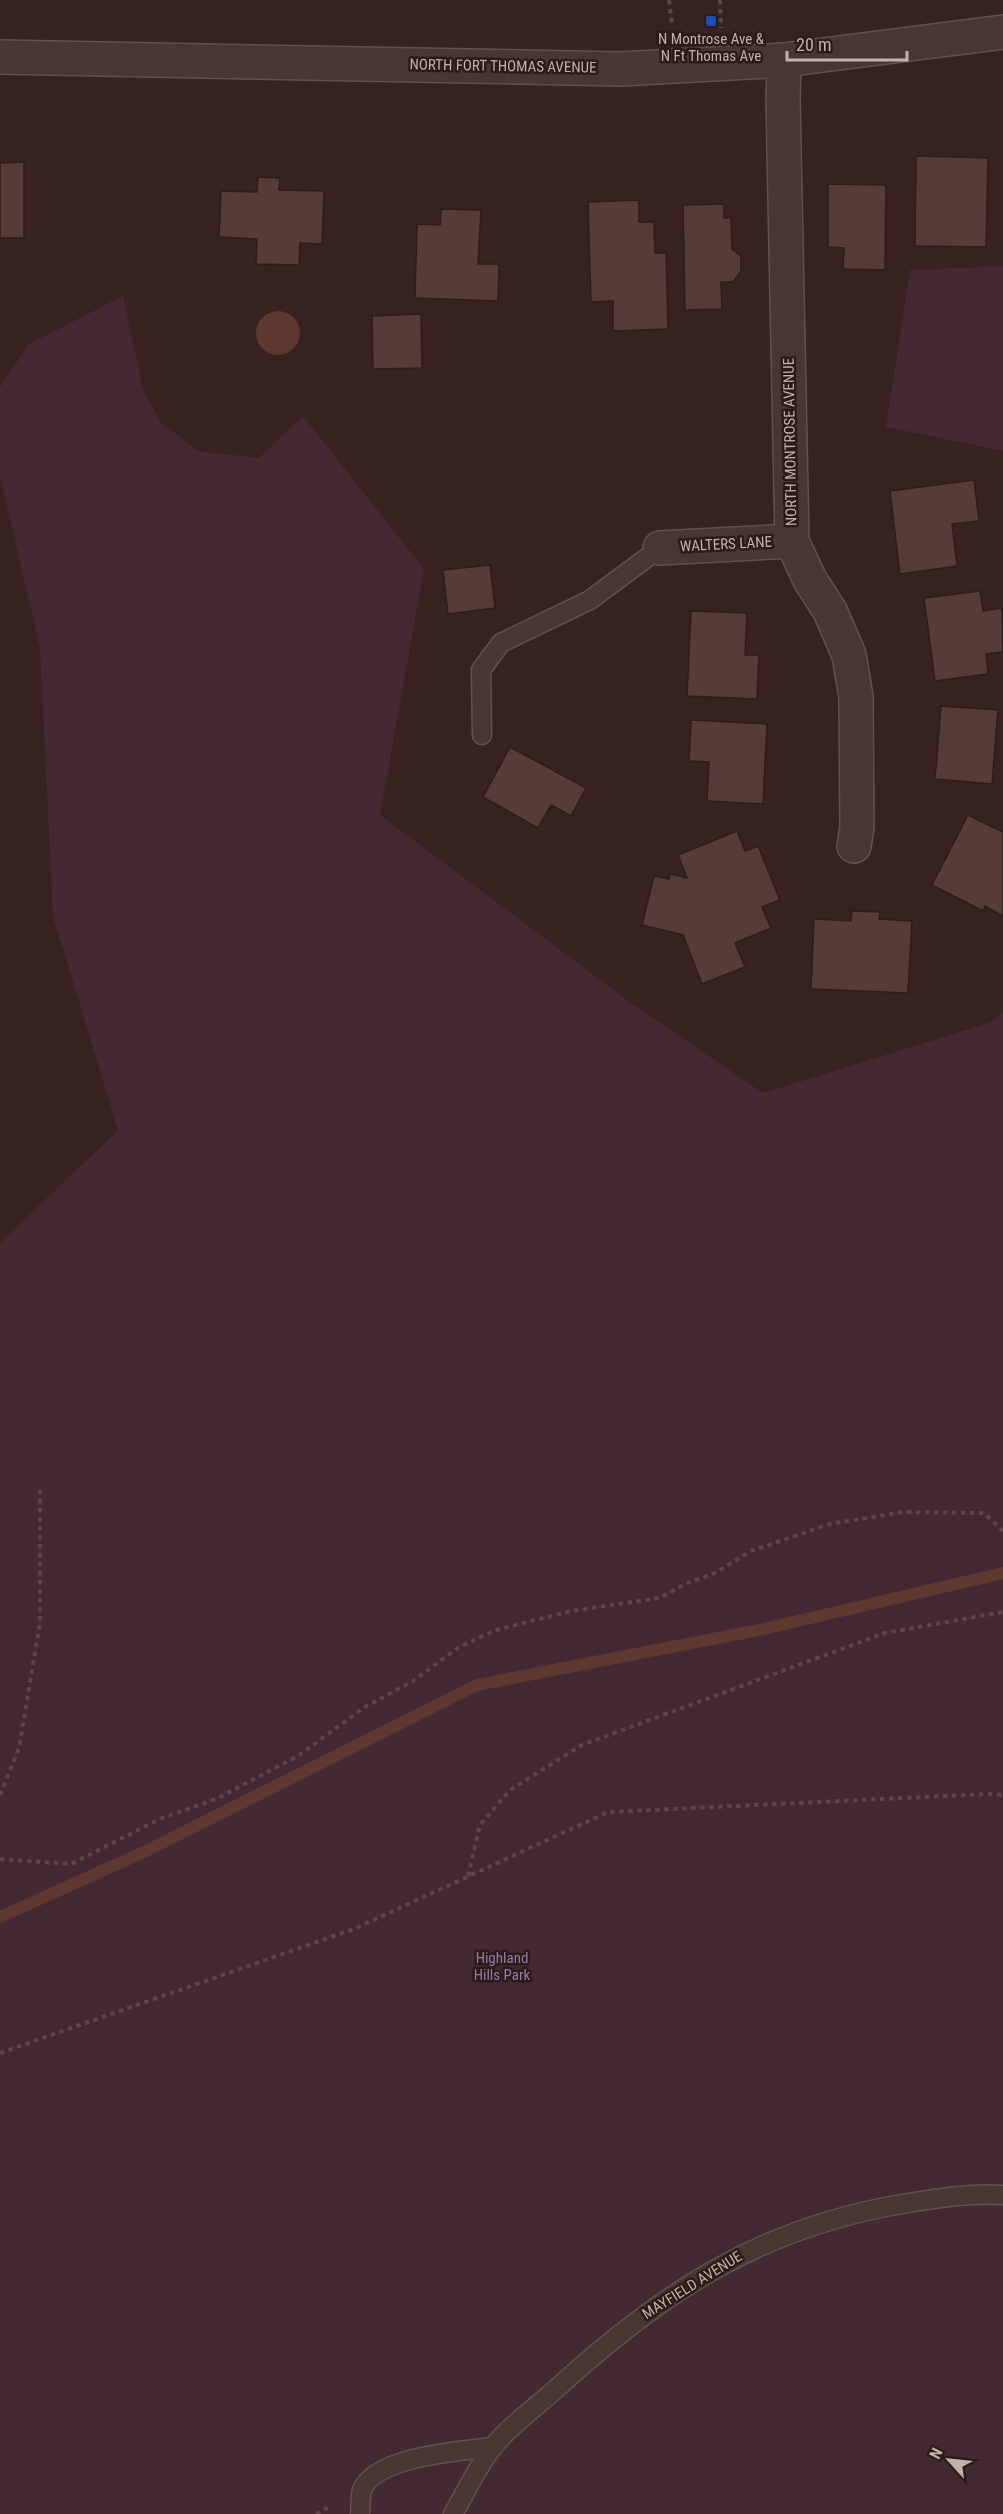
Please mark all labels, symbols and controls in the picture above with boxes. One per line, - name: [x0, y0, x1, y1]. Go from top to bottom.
- marker: N Montrose Ave & N Ft Thomas Ave: [704, 14, 718, 28]
- scale bar: [787, 24, 907, 62]
- place label: N Montrose Ave & N Ft Thomas Ave: [658, 30, 765, 65]
- text: 20 m: [796, 34, 831, 55]
- street label: NORTH FORT THOMAS AVENUE: [409, 55, 597, 77]
- street label: NORTH MONTROSE AVENUE: [780, 358, 800, 526]
- street label: WALTERS LANE: [680, 533, 772, 555]
- park label: Highland Hills Park: [474, 1949, 531, 1984]
- street label: MAYFIELD AVENUE: [639, 2247, 745, 2323]
- north arrow: [919, 2430, 979, 2490]
- text: N: [925, 2445, 947, 2462]

